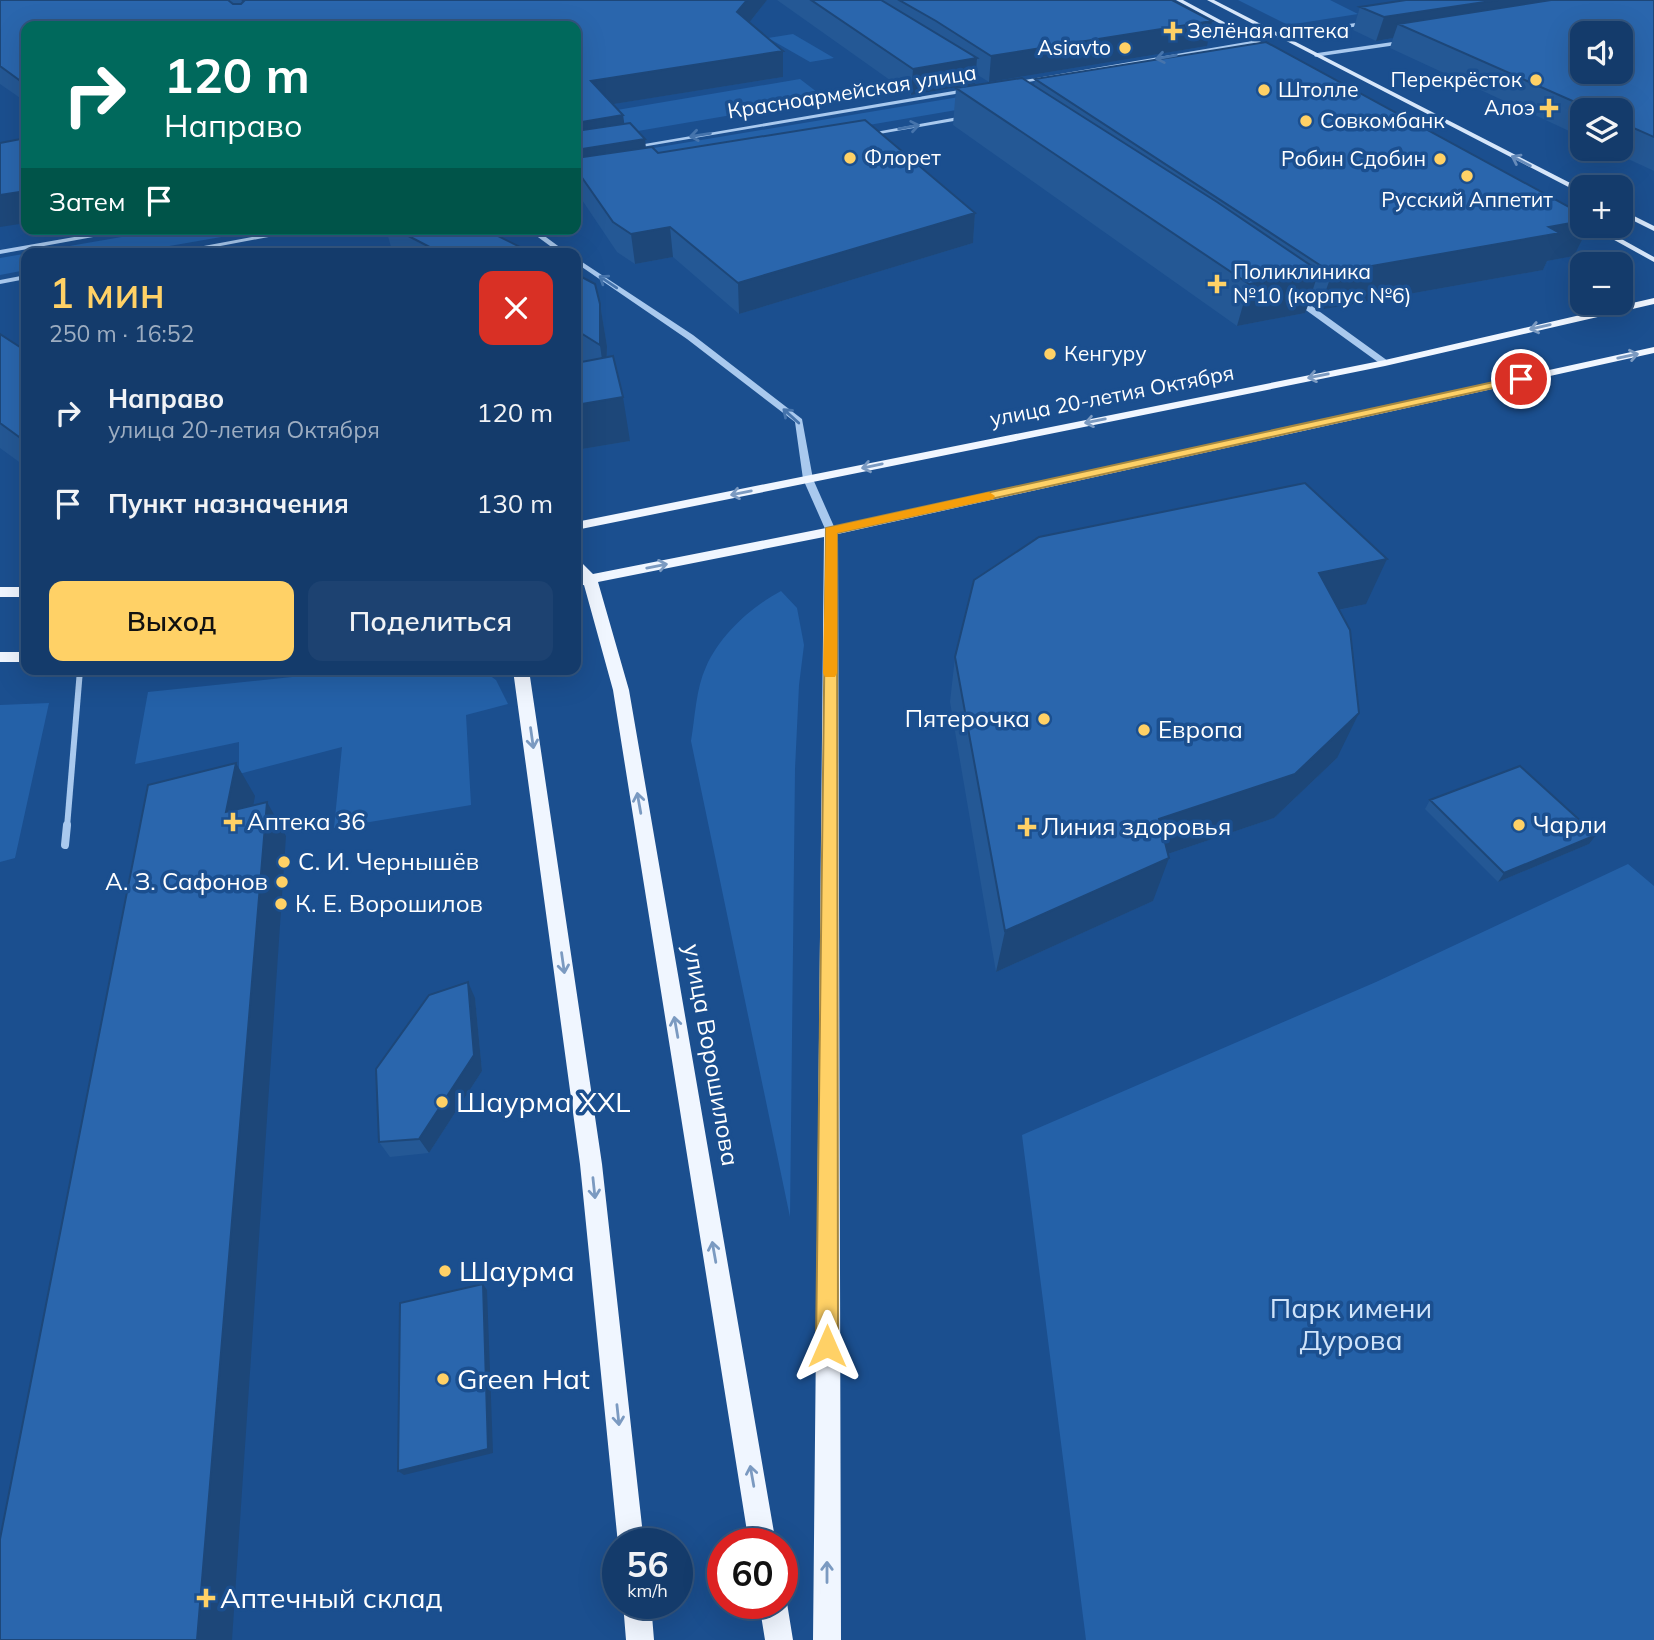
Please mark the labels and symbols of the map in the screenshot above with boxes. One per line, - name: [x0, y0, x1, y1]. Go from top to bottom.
- place label: Зелёная аптека: [1187, 17, 1349, 43]
- marker: Зелёная аптека: [1165, 23, 1181, 39]
- place label: Asiavto: [1037, 34, 1111, 60]
- marker: Asiavto: [1117, 40, 1133, 56]
- one-way arrow: [1155, 51, 1178, 64]
- street label: Красноармейская улица: [726, 58, 978, 124]
- place label: Перекрёсток: [1390, 66, 1523, 92]
- marker: Перекрёсток: [1528, 72, 1544, 88]
- place label: Штолле: [1278, 76, 1359, 102]
- marker: Штолле: [1256, 82, 1272, 98]
- place label: Алоэ: [1484, 94, 1535, 120]
- marker: Алоэ: [1541, 100, 1557, 116]
- place label: Совкомбанк: [1320, 107, 1445, 133]
- marker: Совкомбанк: [1298, 113, 1314, 129]
- one-way arrow: [897, 120, 920, 133]
- one-way arrow: [689, 129, 712, 142]
- place label: Флорет: [864, 144, 941, 170]
- place label: Робин Сдобин: [1281, 145, 1426, 171]
- marker: Флорет: [842, 150, 858, 166]
- marker: Робин Сдобин: [1432, 151, 1448, 167]
- one-way arrow: [1511, 153, 1532, 167]
- marker: Русский Аппетит: [1459, 168, 1475, 184]
- place label: Русский Аппетит: [1381, 186, 1553, 212]
- place label: Поликлиника №10 (корпус №6): [1233, 258, 1411, 308]
- marker: Поликлиника №10 (корпус №6): [1207, 274, 1227, 294]
- one-way arrow: [598, 275, 618, 289]
- one-way arrow: [1529, 321, 1552, 334]
- place label: Кенгуру: [1064, 340, 1147, 366]
- marker: Кенгуру: [1042, 346, 1058, 362]
- one-way arrow: [1616, 348, 1639, 362]
- pin: [1491, 349, 1551, 409]
- street label: улица 20-летия Октября: [988, 359, 1236, 431]
- one-way arrow: [1307, 370, 1330, 384]
- one-way arrow: [782, 408, 800, 425]
- one-way arrow: [1084, 415, 1107, 428]
- one-way arrow: [861, 460, 884, 474]
- one-way arrow: [730, 486, 753, 500]
- one-way arrow: [645, 559, 668, 573]
- place label: Пятерочка: [905, 703, 1030, 733]
- marker: Пятерочка: [1036, 711, 1052, 727]
- place label: Европа: [1158, 714, 1243, 744]
- marker: Европа: [1136, 722, 1152, 738]
- one-way arrow: [525, 726, 538, 749]
- one-way arrow: [632, 792, 645, 815]
- place label: Аптека 36: [247, 806, 366, 836]
- place label: Чарли: [1533, 809, 1607, 839]
- place label: Линия здоровья: [1041, 811, 1231, 841]
- marker: Аптека 36: [225, 814, 241, 830]
- marker: Чарли: [1511, 817, 1527, 833]
- marker: Линия здоровья: [1019, 819, 1035, 835]
- place label: С. И. Чернышёв: [298, 846, 479, 876]
- marker: С. И. Чернышёв: [276, 854, 292, 870]
- place label: А. З. Сафонов: [105, 866, 268, 896]
- marker: А. З. Сафонов: [274, 874, 290, 890]
- place label: К. Е. Ворошилов: [295, 888, 483, 918]
- marker: К. Е. Ворошилов: [273, 896, 289, 912]
- street label: улица Ворошилова: [678, 941, 746, 1168]
- one-way arrow: [557, 951, 570, 974]
- one-way arrow: [669, 1017, 682, 1039]
- place label: Шаурма XXL: [456, 1084, 631, 1119]
- marker: Шаурма XXL: [434, 1094, 450, 1110]
- one-way arrow: [588, 1177, 601, 1199]
- one-way arrow: [707, 1241, 720, 1264]
- place label: Шаурма: [459, 1253, 575, 1288]
- marker: Шаурма: [437, 1263, 453, 1279]
- park label: Парк имени Дурова: [1270, 1290, 1432, 1357]
- position arrow: [790, 1309, 864, 1383]
- place label: Green Hat: [457, 1361, 590, 1396]
- marker: Green Hat: [435, 1371, 451, 1387]
- one-way arrow: [611, 1403, 624, 1425]
- one-way arrow: [745, 1465, 758, 1488]
- speed limit sign: 60: [707, 1528, 798, 1619]
- one-way arrow: [820, 1561, 834, 1584]
- place label: Аптечный склад: [220, 1580, 443, 1615]
- marker: Аптечный склад: [198, 1590, 214, 1606]

